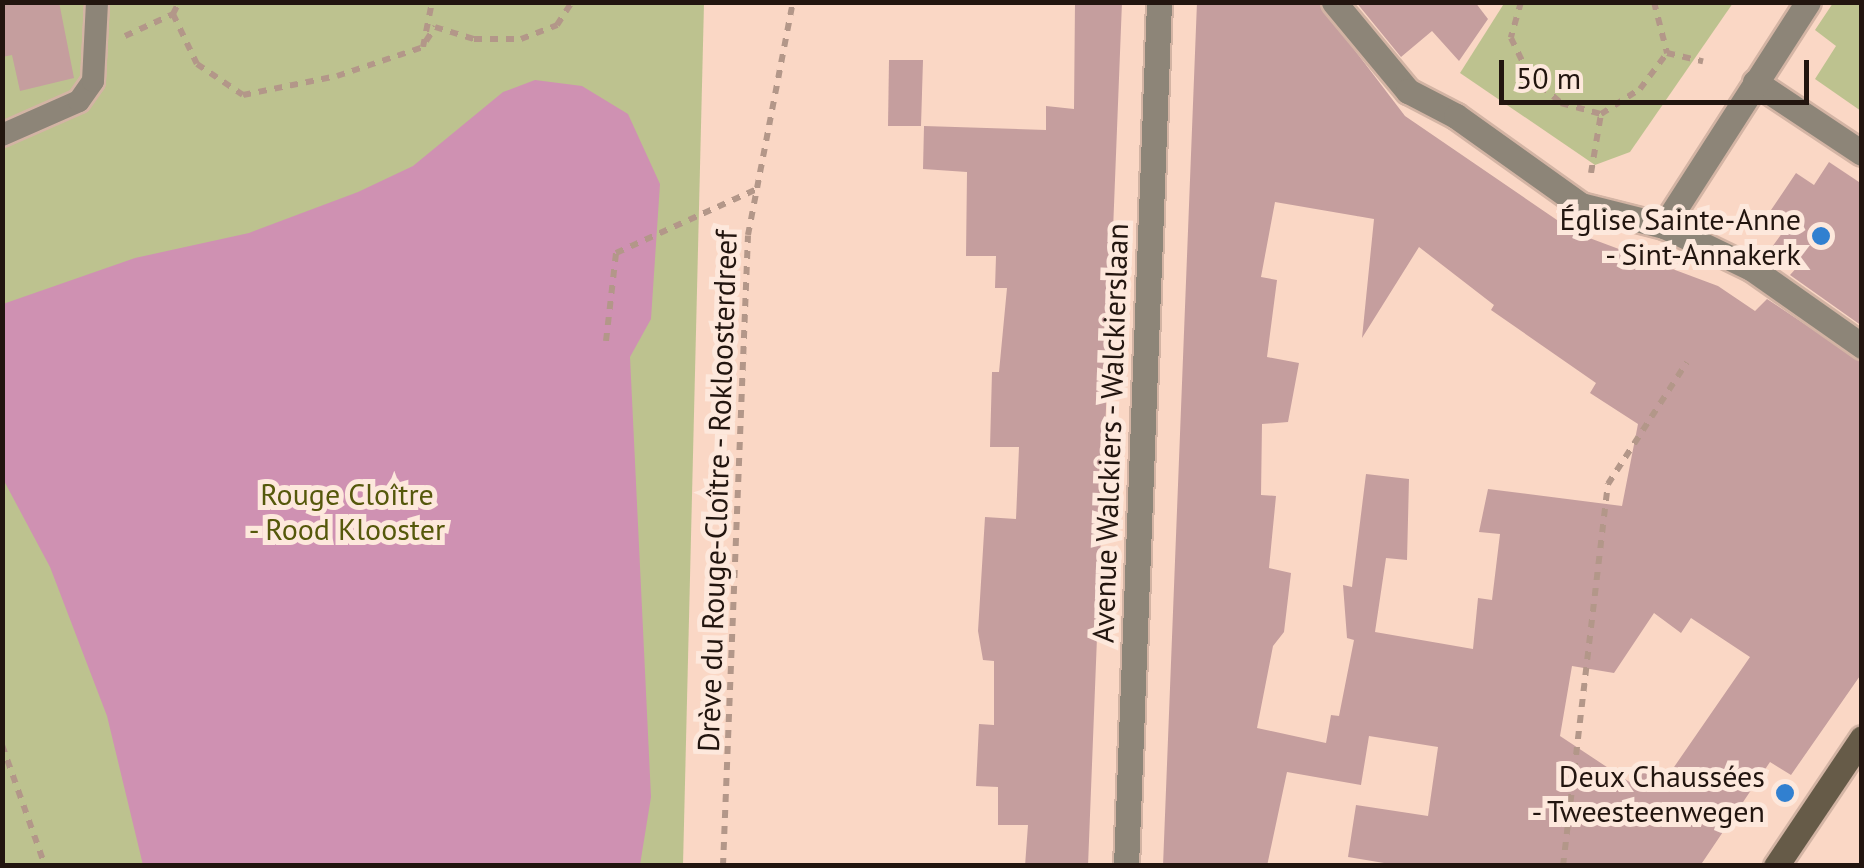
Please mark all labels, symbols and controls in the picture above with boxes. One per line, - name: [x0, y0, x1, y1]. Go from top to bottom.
- scale bar: [1504, 40, 1814, 102]
- text: 50 m: [1516, 58, 1581, 97]
- place label: Église Sainte-Anne - Sint-Annakerk: [1559, 201, 1801, 272]
- street label: Avenue Walckiers - Walckierslaan: [1085, 220, 1135, 646]
- marker: Église Sainte-Anne - Sint-Annakerk: [1810, 225, 1832, 247]
- street label: Drève du Rouge-Cloître - Rokloosterdreef: [690, 227, 744, 755]
- park label: Rouge Cloître - Rood Klooster: [248, 476, 446, 546]
- place label: Deux Chaussées - Tweesteenwegen: [1528, 758, 1765, 828]
- marker: Deux Chaussées - Tweesteenwegen: [1774, 782, 1796, 804]

